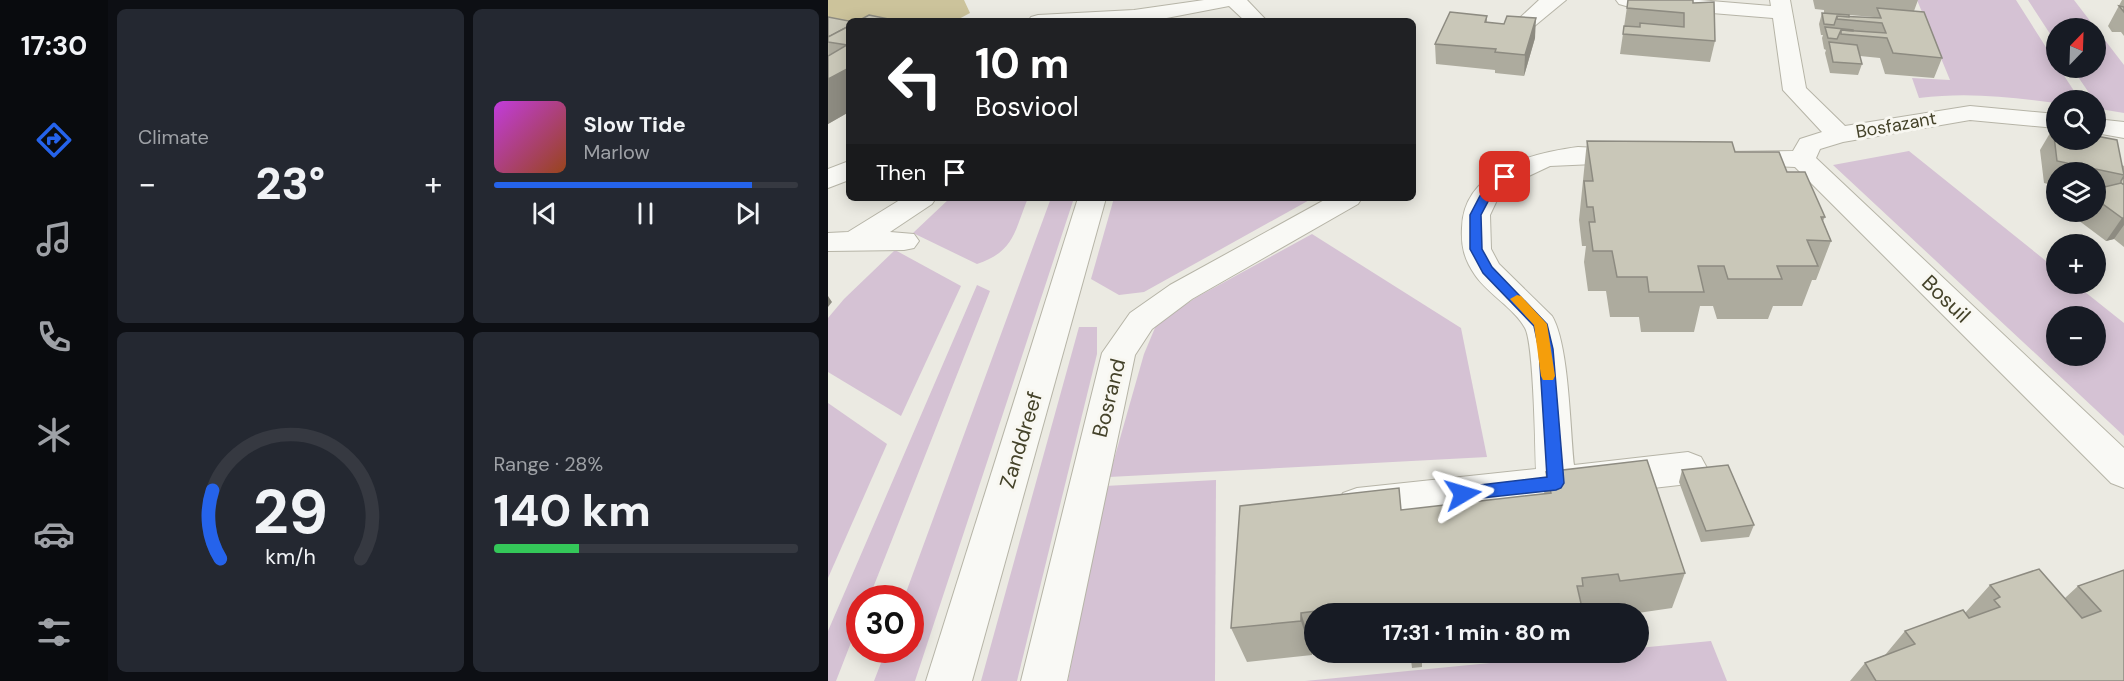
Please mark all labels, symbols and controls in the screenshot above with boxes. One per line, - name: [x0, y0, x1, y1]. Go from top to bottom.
- north arrow: [2046, 18, 2106, 78]
- map controls: [2046, 18, 2106, 366]
- text: 17:30: [21, 28, 87, 63]
- text: 10 m: [975, 36, 1069, 91]
- icon: left: [876, 42, 954, 120]
- text: Bosviool: [975, 89, 1079, 124]
- button: search: [2046, 90, 2106, 150]
- street label: Bosfazant: [1854, 106, 1938, 144]
- text: Slow Tide: [584, 110, 686, 139]
- icon: directions: [33, 119, 75, 161]
- text: Climate: [138, 124, 209, 150]
- text: Marlow: [584, 139, 650, 165]
- pin: [1479, 151, 1530, 202]
- text: 23°: [255, 154, 325, 213]
- icon: arrive: [938, 156, 971, 189]
- text: Then: [876, 158, 926, 187]
- icon: arrive: [1488, 160, 1521, 193]
- text: −: [138, 162, 156, 205]
- text: +: [424, 162, 443, 205]
- button: layers: [2046, 162, 2106, 222]
- icon: previous: [528, 197, 561, 230]
- icon: pause: [629, 197, 662, 230]
- icon: next: [731, 197, 764, 230]
- icon: music: [33, 218, 75, 260]
- button: +: [2046, 234, 2106, 294]
- street label: Bosuil: [1916, 269, 1976, 329]
- button: −: [2046, 306, 2106, 366]
- icon: phone: [33, 316, 75, 358]
- street label: Bosrand: [1086, 356, 1132, 440]
- street label: Zanddreef: [993, 388, 1049, 492]
- icon: climate: [33, 414, 75, 456]
- text: Range · 28%: [494, 451, 603, 477]
- position arrow: [1431, 462, 1495, 526]
- text: 29: [253, 471, 328, 552]
- text: 140 km: [494, 481, 651, 540]
- icon: car: [33, 513, 75, 555]
- text: km/h: [265, 543, 316, 571]
- speed limit sign: 30: [846, 585, 924, 663]
- icon: filters: [33, 611, 75, 653]
- text: 17:31 · 1 min · 80 m: [1383, 618, 1570, 647]

